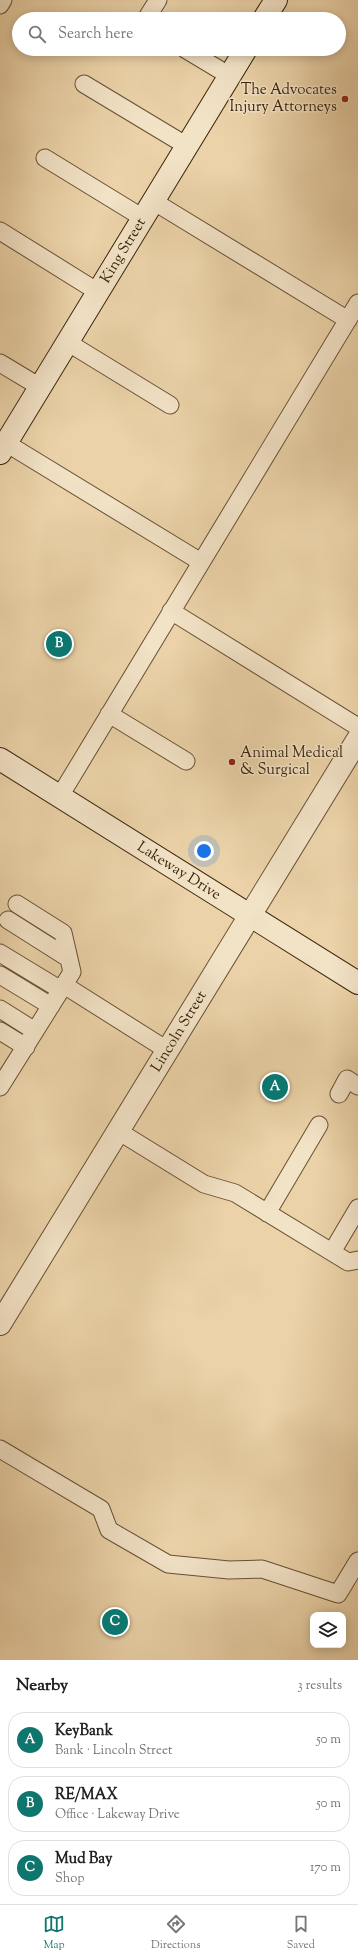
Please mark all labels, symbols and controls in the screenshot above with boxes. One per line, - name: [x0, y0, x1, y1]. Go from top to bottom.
- search box: [12, 12, 346, 56]
- icon: search: [26, 23, 48, 45]
- text: Search here: [58, 24, 133, 45]
- place label: The Advocates Injury Attorneys: [229, 80, 337, 118]
- marker: The Advocates Injury Attorneys: [340, 94, 350, 104]
- street label: King Street: [95, 214, 151, 287]
- pin: B: [46, 629, 72, 659]
- place label: Animal Medical & Surgical: [240, 743, 343, 781]
- marker: Animal Medical & Surgical: [227, 757, 237, 767]
- street label: Lakeway Drive: [133, 837, 225, 905]
- your location: [194, 841, 214, 861]
- street label: Lincoln Street: [146, 987, 212, 1076]
- pin: A: [262, 1072, 288, 1102]
- pin: C: [102, 1607, 128, 1637]
- map controls: [310, 1612, 346, 1648]
- button: layers: [310, 1612, 346, 1648]
- text: Nearby: [16, 1674, 68, 1698]
- text: 3 results: [297, 1677, 342, 1695]
- text: KeyBank: [55, 1721, 113, 1742]
- text: A: [25, 1731, 35, 1749]
- text: 50 m: [316, 1731, 341, 1749]
- text: Bank · Lincoln Street: [55, 1742, 172, 1760]
- text: RE/MAX: [55, 1785, 118, 1806]
- text: B: [26, 1795, 34, 1813]
- text: 50 m: [316, 1795, 341, 1813]
- text: Office · Lakeway Drive: [55, 1806, 180, 1824]
- text: Mud Bay: [55, 1849, 113, 1870]
- text: C: [25, 1859, 35, 1877]
- text: 170 m: [310, 1859, 341, 1877]
- text: Shop: [55, 1870, 84, 1888]
- tab: Map: [43, 1913, 65, 1953]
- tab: Directions: [151, 1913, 201, 1953]
- tab: Saved: [287, 1913, 315, 1953]

